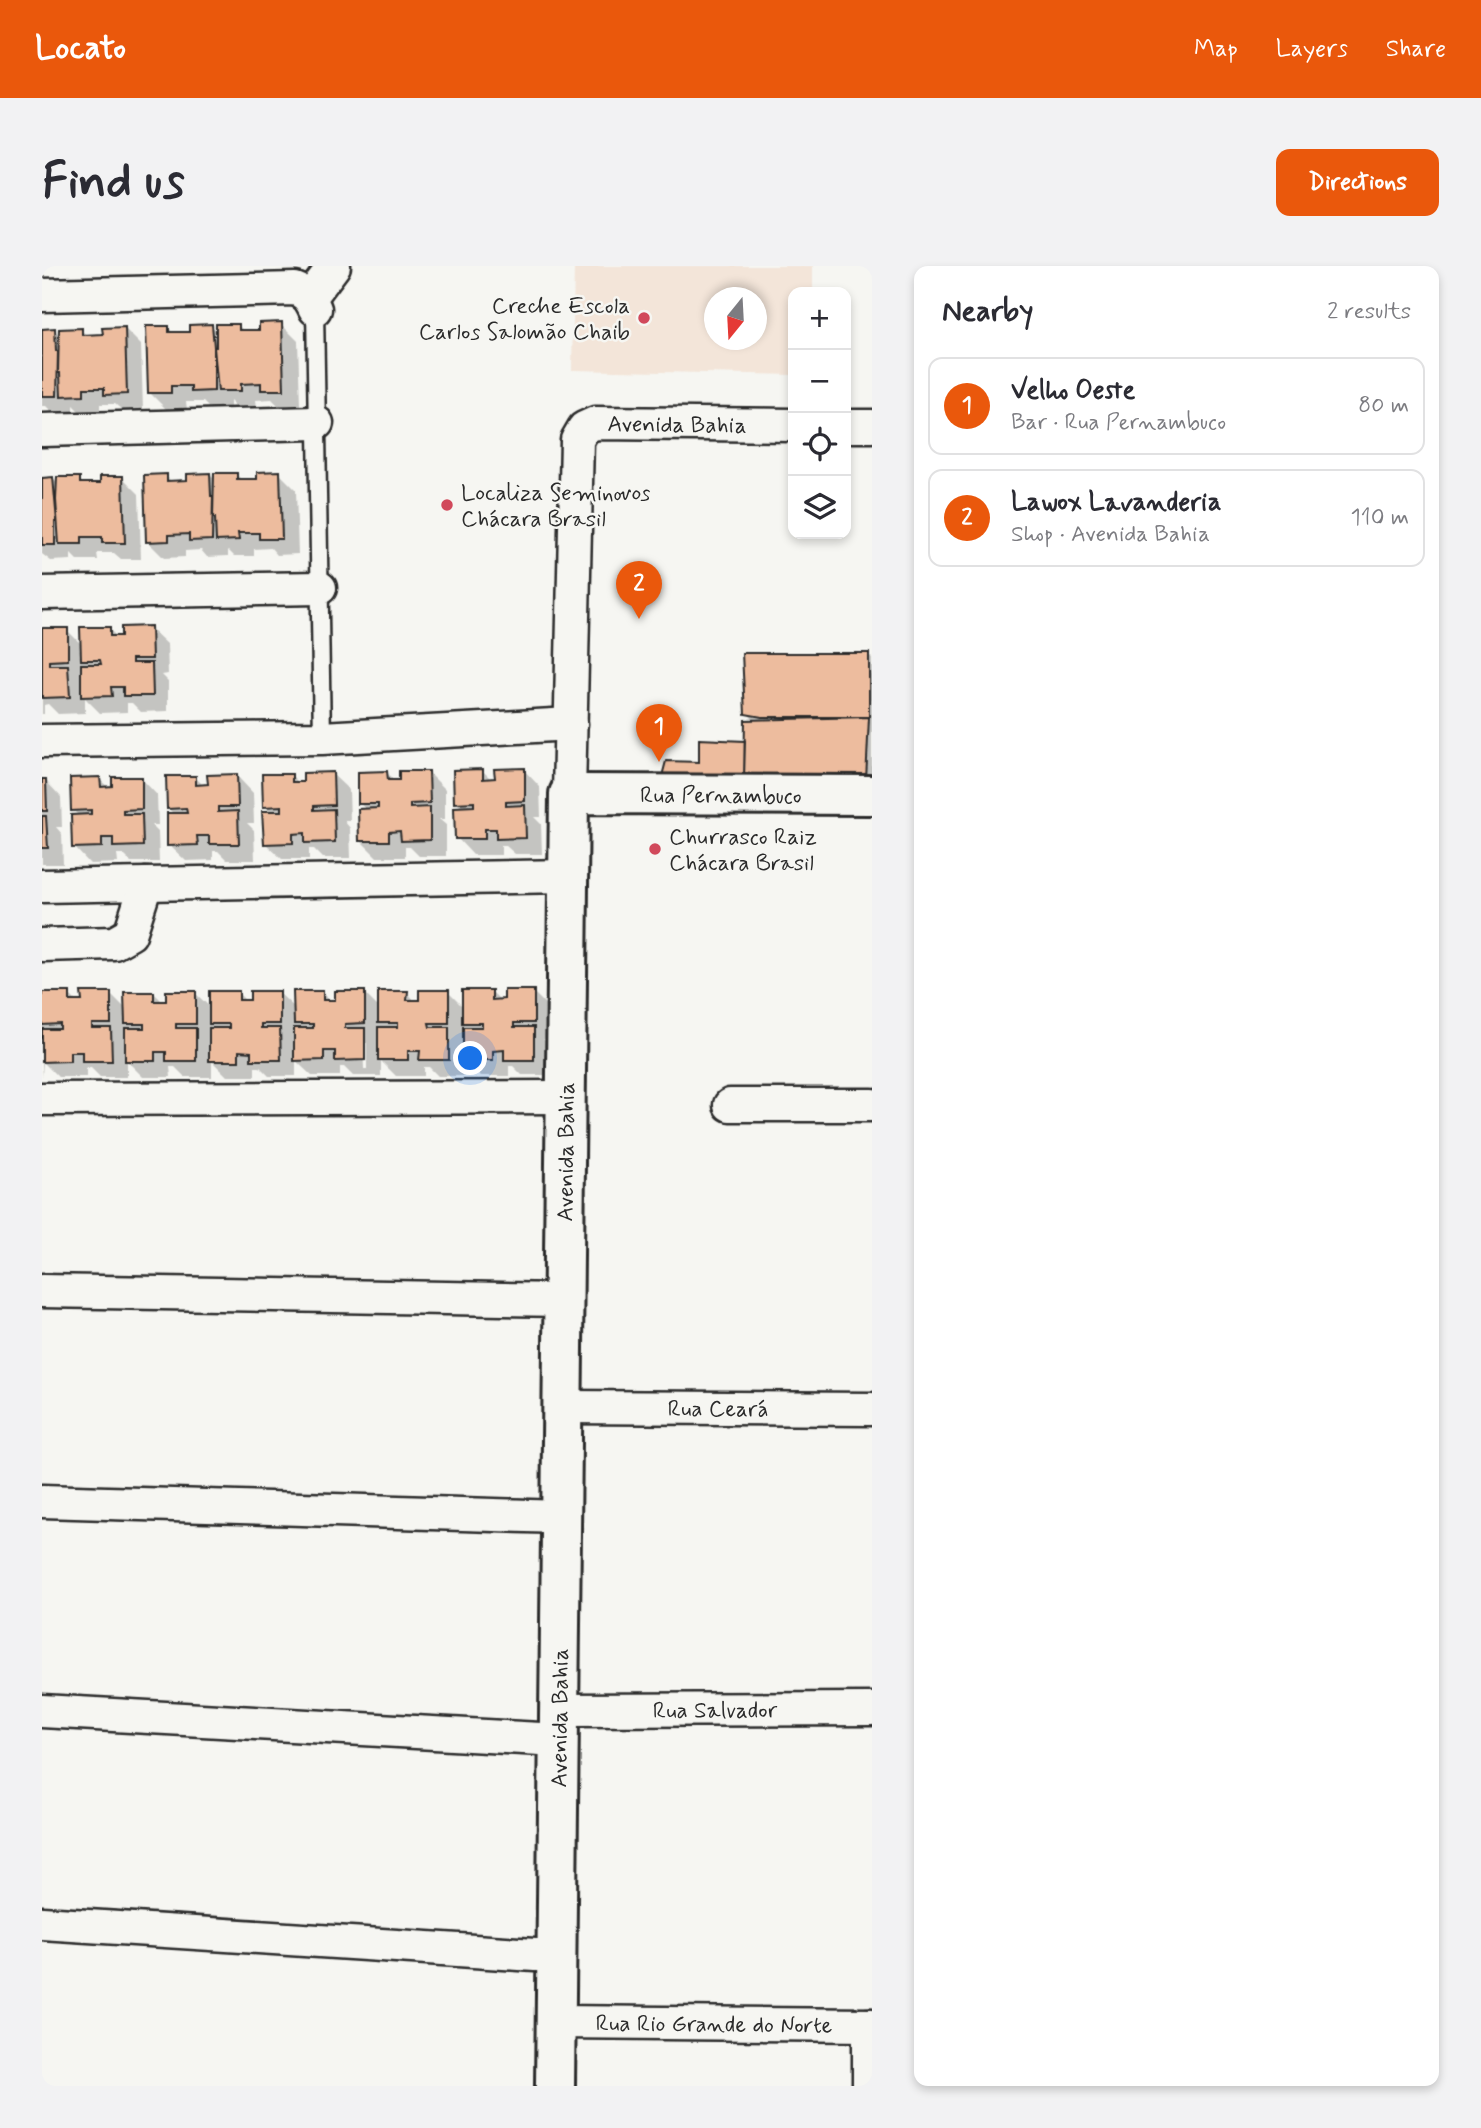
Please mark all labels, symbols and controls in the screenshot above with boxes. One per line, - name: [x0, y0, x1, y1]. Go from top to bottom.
- text: Locato: [35, 27, 126, 71]
- text: Map: [1194, 34, 1238, 65]
- text: Layers: [1276, 34, 1348, 65]
- text: Share: [1386, 34, 1446, 65]
- button: Directions: [1276, 149, 1439, 216]
- text: Find us: [42, 150, 185, 215]
- north arrow: [704, 287, 767, 350]
- map controls: [788, 287, 851, 539]
- button: +: [788, 287, 851, 350]
- place label: Creche Escola Carlos Salomão Chaib: [419, 292, 630, 348]
- text: Nearby: [942, 292, 1033, 331]
- text: 2 results: [1327, 297, 1411, 327]
- marker: Creche Escola Carlos Salomão Chaib: [636, 310, 652, 326]
- button: −: [788, 350, 851, 413]
- text: Velho Oeste: [1011, 374, 1135, 408]
- text: 1: [962, 391, 972, 421]
- text: 80 m: [1358, 391, 1409, 421]
- text: Bar · Rua Pernambuco: [1011, 408, 1226, 438]
- street label: Avenida Bahia: [607, 410, 747, 442]
- button: locate: [788, 413, 851, 476]
- button: layers: [788, 476, 851, 539]
- place label: Localiza Seminovos Chácara Brasil: [461, 479, 650, 535]
- text: Lawox Lavanderia: [1011, 486, 1221, 520]
- marker: Localiza Seminovos Chácara Brasil: [439, 497, 455, 513]
- text: 2: [961, 503, 973, 533]
- text: 110 m: [1350, 503, 1409, 533]
- text: Shop · Avenida Bahia: [1011, 520, 1210, 550]
- pin: 2: [616, 561, 662, 619]
- pin: 1: [636, 704, 682, 762]
- street label: Rua Pernambuco: [640, 781, 802, 812]
- place label: Churrasco Raiz Chácara Brasil: [669, 823, 817, 879]
- marker: Churrasco Raiz Chácara Brasil: [647, 841, 663, 857]
- your location: [453, 1041, 487, 1075]
- street label: Avenida Bahia: [551, 1082, 583, 1222]
- street label: Rua Ceará: [668, 1395, 768, 1425]
- street label: Avenida Bahia: [545, 1648, 577, 1788]
- street label: Rua Salvador: [653, 1696, 778, 1727]
- street label: Rua Rio Grande do Norte: [595, 2009, 833, 2042]

